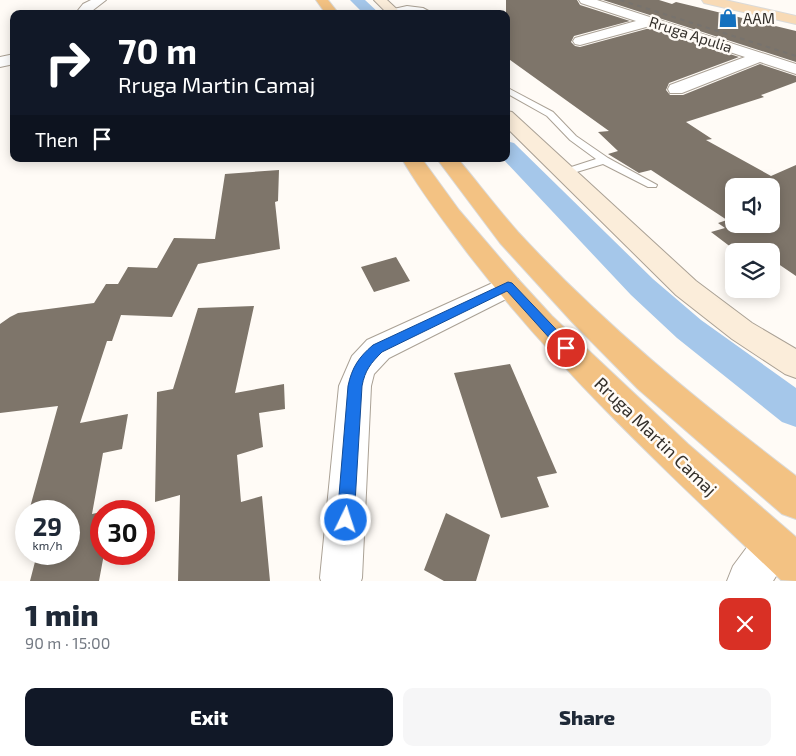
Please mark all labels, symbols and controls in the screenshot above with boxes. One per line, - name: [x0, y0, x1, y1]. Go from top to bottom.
- shop icon: AAM: [717, 7, 739, 29]
- place label: AAM: [743, 9, 775, 27]
- street label: Rruga Apulia: [647, 12, 735, 56]
- text: 70 m: [118, 29, 197, 71]
- icon: right: [35, 30, 100, 95]
- text: Rruga Martin Camaj: [118, 71, 315, 97]
- icon: arrive: [88, 125, 116, 153]
- text: Then: [35, 128, 78, 151]
- map controls: [725, 178, 780, 298]
- button: sound: [725, 178, 780, 233]
- button: layers: [725, 243, 780, 298]
- pin: [545, 327, 587, 369]
- icon: arrive: [552, 334, 580, 362]
- street label: Rruga Martin Camaj: [590, 372, 722, 500]
- position arrow: [319, 493, 371, 545]
- speed limit sign: 30: [90, 500, 155, 565]
- text: 29: [33, 511, 62, 541]
- text: km/h: [33, 538, 62, 552]
- text: 1 min: [25, 596, 99, 632]
- button: close: [719, 598, 771, 650]
- text: 90 m · 15:00: [25, 633, 110, 652]
- button: Exit: [25, 688, 393, 746]
- button: Share: [403, 688, 771, 746]

